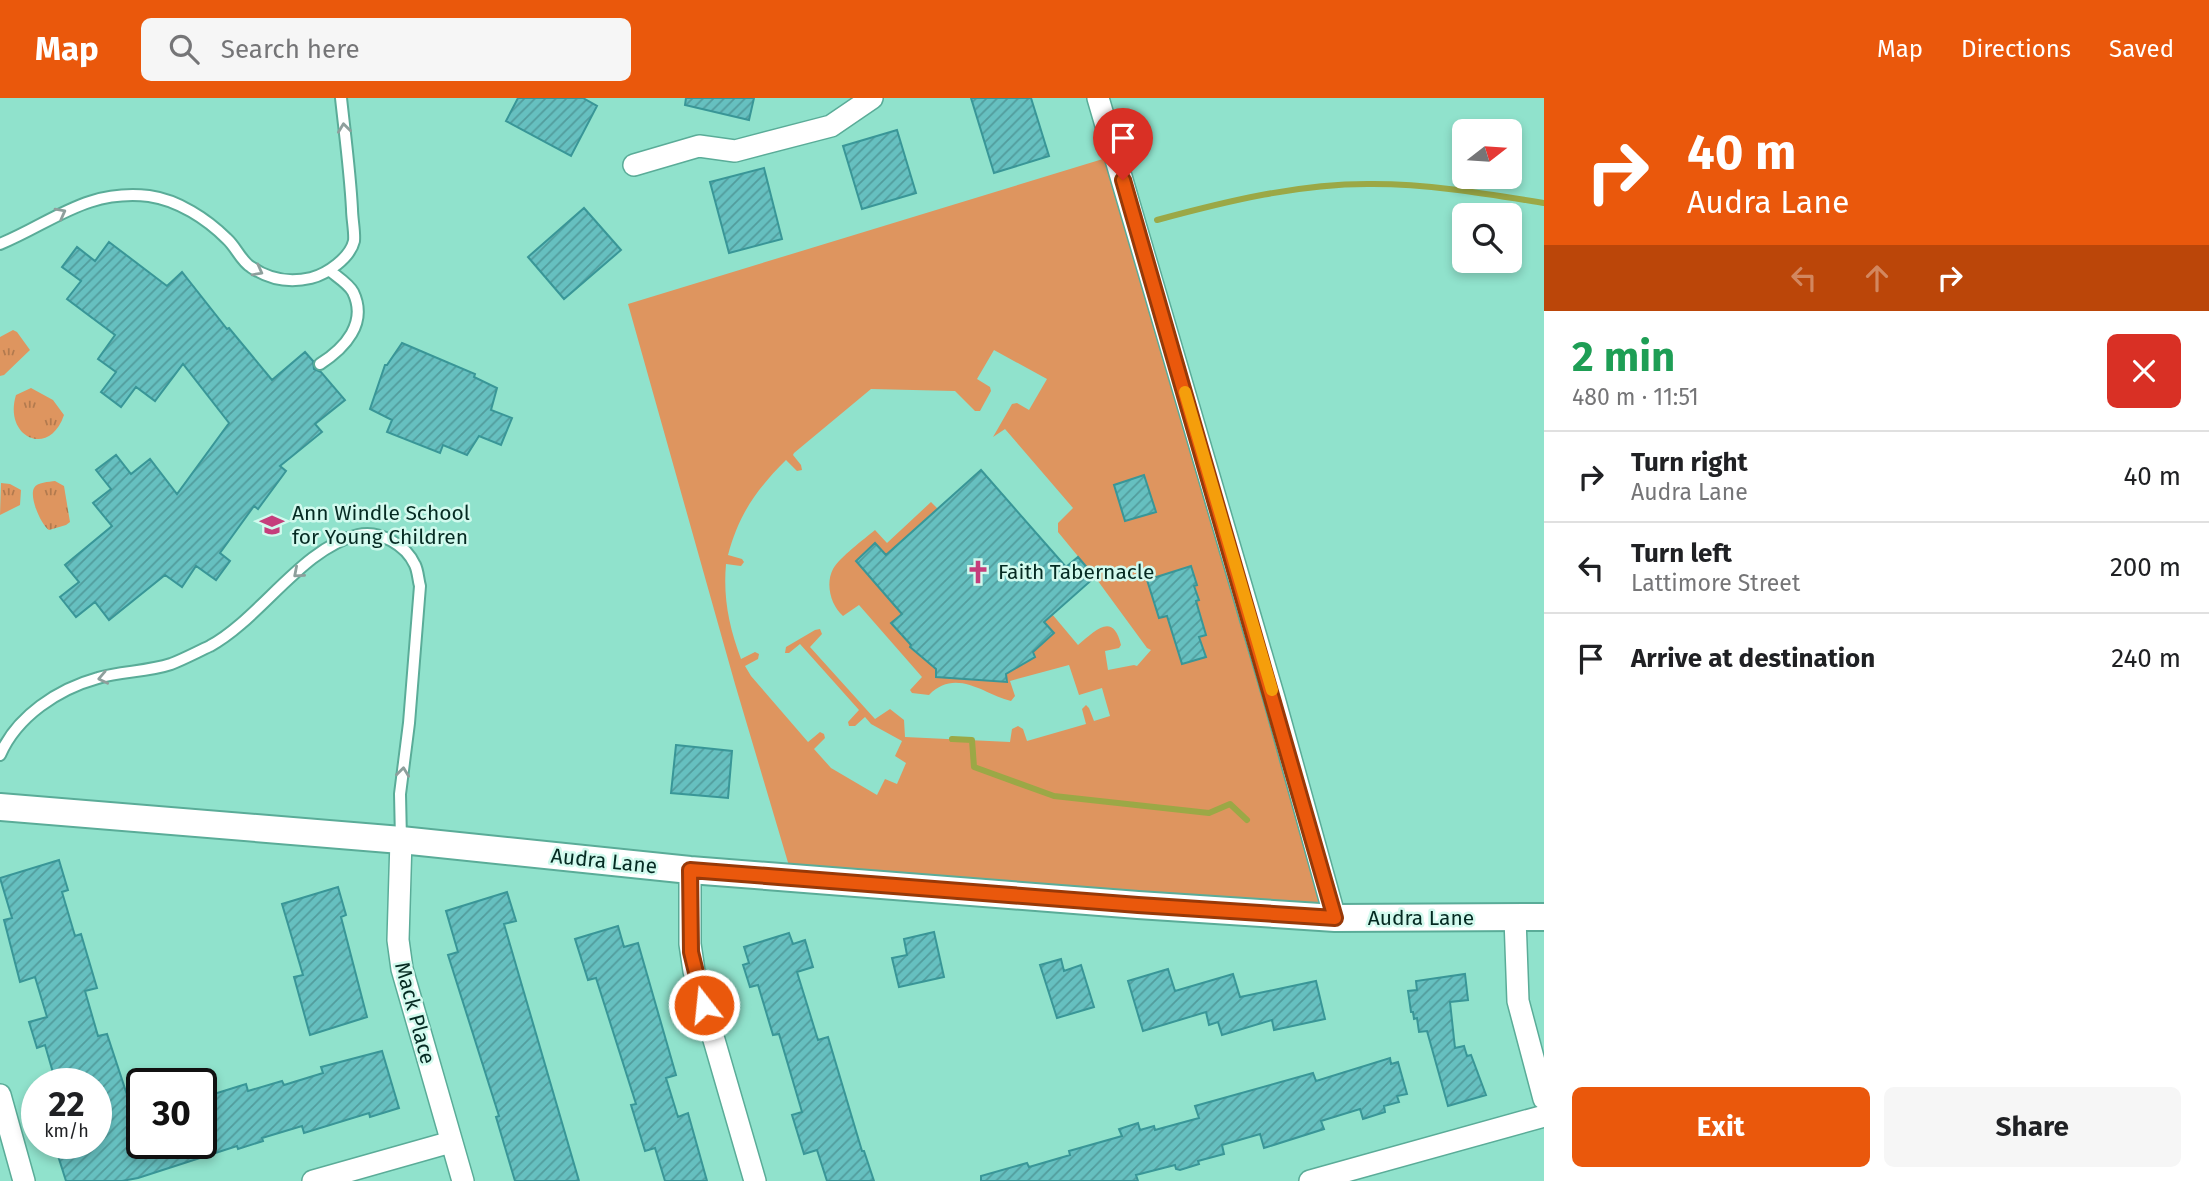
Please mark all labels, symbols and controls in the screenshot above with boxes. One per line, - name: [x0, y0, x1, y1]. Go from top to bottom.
- search box: [141, 18, 631, 81]
- text: Map: [35, 29, 99, 69]
- icon: search: [165, 30, 203, 68]
- text: Search here: [221, 34, 360, 65]
- text: Map: [1877, 35, 1923, 63]
- text: Directions: [1961, 35, 2071, 63]
- text: Saved: [2109, 35, 2174, 63]
- pin: [1093, 108, 1153, 180]
- icon: arrive: [1104, 119, 1142, 157]
- north arrow: [1452, 119, 1522, 189]
- map controls: [1452, 119, 1522, 273]
- one-way arrow: [337, 122, 352, 134]
- text: 40 m: [1687, 123, 1796, 182]
- icon: right: [1572, 126, 1663, 217]
- text: Audra Lane: [1687, 183, 1849, 221]
- button: search: [1452, 203, 1522, 273]
- one-way arrow: [54, 208, 66, 221]
- icon: left: [1785, 259, 1823, 297]
- icon: ahead: [1858, 259, 1896, 297]
- icon: right: [1931, 259, 1969, 297]
- one-way arrow: [251, 263, 264, 276]
- text: 2 min: [1572, 332, 1675, 382]
- button: close: [2107, 334, 2181, 408]
- text: 480 m · 11:51: [1572, 383, 1699, 411]
- text: Turn right: [1631, 447, 1748, 478]
- icon: right: [1572, 458, 1610, 496]
- text: 40 m: [2123, 461, 2181, 492]
- text: Audra Lane: [1631, 478, 1748, 506]
- place label: Ann Windle School for Young Children: [292, 500, 470, 550]
- school or university icon: Ann Windle School for Young Children: [258, 511, 286, 539]
- text: Turn left: [1631, 538, 1732, 569]
- icon: left: [1572, 549, 1610, 587]
- text: 200 m: [2110, 552, 2181, 583]
- church icon: Faith Tabernacle: [964, 558, 992, 586]
- place label: Faith Tabernacle: [998, 559, 1154, 585]
- one-way arrow: [293, 565, 306, 577]
- text: Lattimore Street: [1631, 569, 1800, 597]
- icon: arrive: [1572, 640, 1610, 678]
- text: Arrive at destination: [1631, 643, 1875, 674]
- text: 240 m: [2111, 643, 2181, 674]
- one-way arrow: [97, 670, 109, 684]
- one-way arrow: [396, 766, 411, 778]
- street label: Audra Lane: [550, 842, 658, 880]
- street label: Audra Lane: [1368, 905, 1474, 931]
- street label: Mack Place: [389, 959, 441, 1067]
- position arrow: [667, 968, 741, 1042]
- speed limit sign: 30: [126, 1068, 217, 1159]
- text: 22: [48, 1083, 85, 1125]
- button: Exit: [1572, 1087, 1870, 1167]
- button: Share: [1884, 1087, 2181, 1167]
- text: km/h: [44, 1120, 89, 1142]

